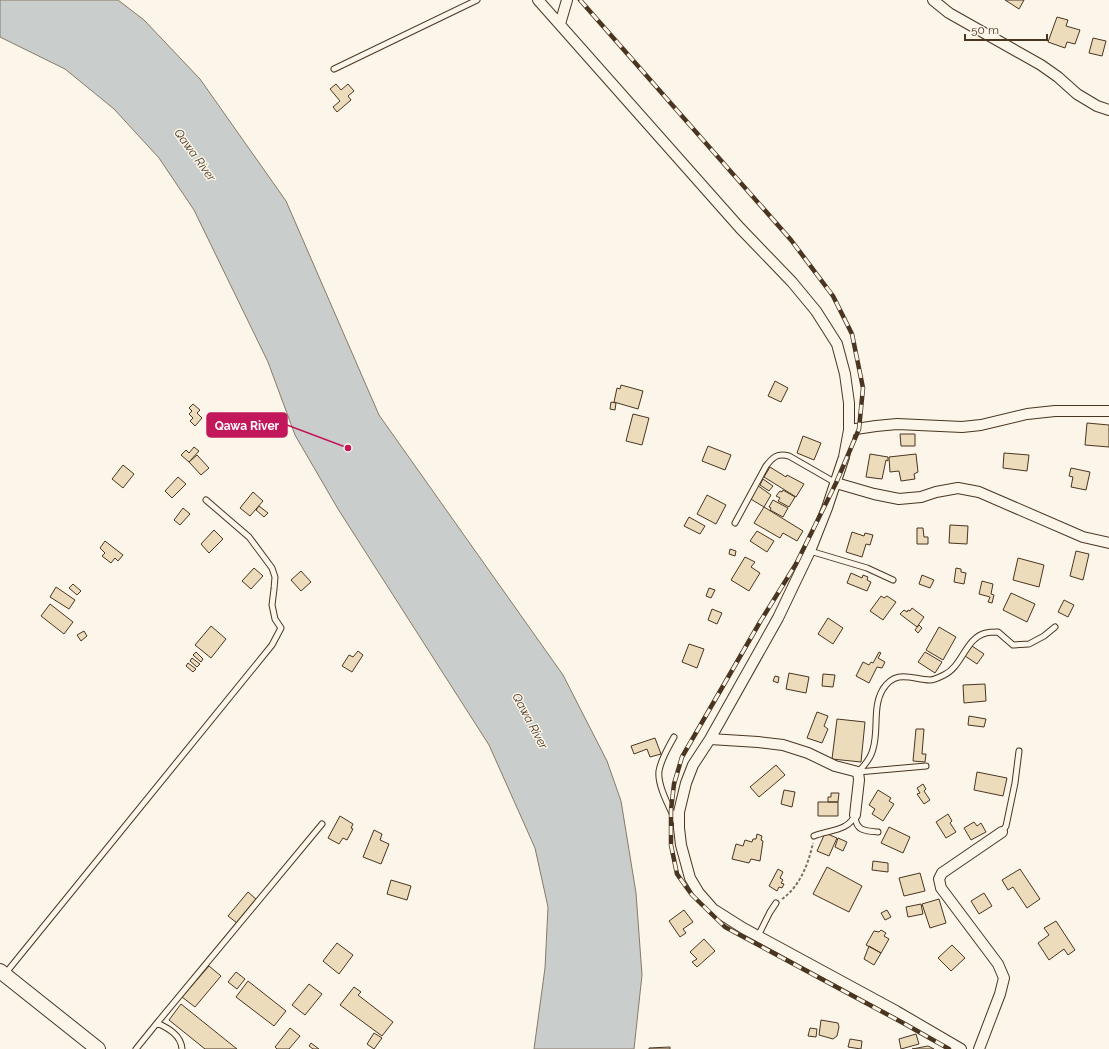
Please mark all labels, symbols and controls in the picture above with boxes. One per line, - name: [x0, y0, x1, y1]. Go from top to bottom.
- scale bar: [965, 16, 1047, 42]
- text: 50 m: [971, 23, 999, 37]
- water label: Qawa River: [171, 126, 219, 185]
- callout: Qawa River: [207, 413, 287, 437]
- text: Qawa River: [215, 419, 280, 433]
- water label: Qawa River: [509, 691, 551, 752]

